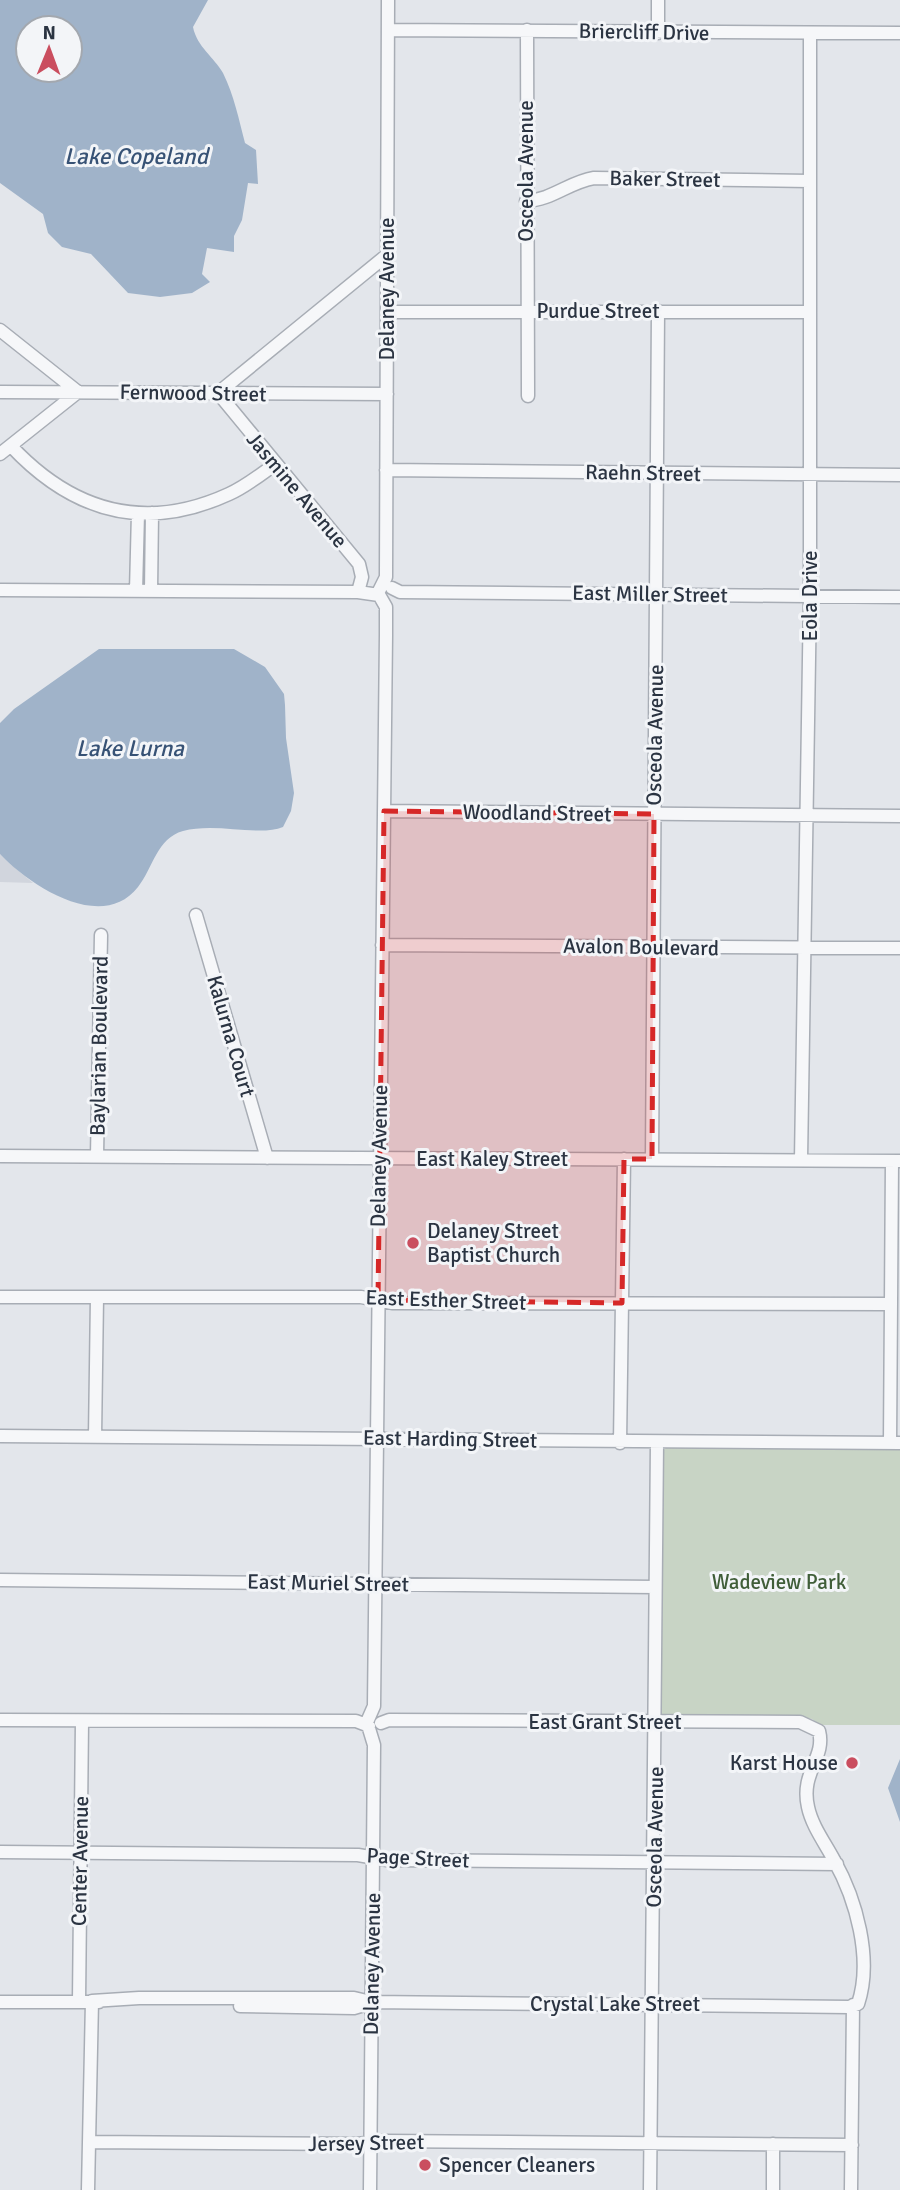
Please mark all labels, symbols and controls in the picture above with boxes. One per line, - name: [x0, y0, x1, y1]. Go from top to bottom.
- north arrow: [14, 14, 84, 84]
- street label: Briercliff Drive: [578, 18, 710, 46]
- text: N: [42, 21, 56, 45]
- street label: Osceola Avenue: [513, 100, 539, 242]
- water label: Lake Copeland: [64, 142, 211, 171]
- street label: Baker Street: [609, 165, 721, 193]
- street label: Delaney Avenue: [374, 218, 400, 360]
- street label: Purdue Street: [536, 298, 660, 324]
- street label: Fernwood Street: [119, 379, 267, 407]
- street label: Jasmine Avenue: [241, 427, 353, 553]
- street label: Raehn Street: [585, 459, 701, 487]
- street label: Eola Drive: [797, 550, 823, 642]
- street label: East Miller Street: [572, 580, 728, 608]
- street label: Osceola Avenue: [641, 664, 669, 806]
- water label: Lake Lurna: [76, 734, 185, 763]
- street label: Woodland Street: [462, 799, 612, 827]
- street label: Avalon Boulevard: [563, 933, 719, 961]
- street label: Baylarian Boulevard: [84, 956, 114, 1136]
- street label: Kalurna Court: [201, 972, 261, 1100]
- street label: Delaney Avenue: [365, 1084, 393, 1228]
- street label: East Kaley Street: [416, 1146, 568, 1172]
- place label: Delaney Street Baptist Church: [427, 1218, 560, 1268]
- marker: Delaney Street Baptist Church: [405, 1235, 421, 1251]
- street label: East Esther Street: [365, 1284, 527, 1316]
- street label: East Harding Street: [363, 1424, 537, 1454]
- street label: East Muriel Street: [247, 1569, 409, 1597]
- park label: Wadeview Park: [712, 1569, 847, 1595]
- street label: East Grant Street: [528, 1709, 682, 1735]
- place label: Karst House: [730, 1750, 838, 1776]
- marker: Karst House: [844, 1755, 860, 1771]
- street label: Osceola Avenue: [641, 1766, 669, 1908]
- street label: Center Avenue: [66, 1796, 94, 1926]
- street label: Page Street: [366, 1842, 470, 1874]
- street label: Delaney Avenue: [358, 1892, 386, 2036]
- street label: Crystal Lake Street: [530, 1991, 700, 2017]
- street label: Jersey Street: [308, 2129, 424, 2157]
- place label: Spencer Cleaners: [439, 2152, 595, 2178]
- marker: Spencer Cleaners: [417, 2157, 433, 2173]

